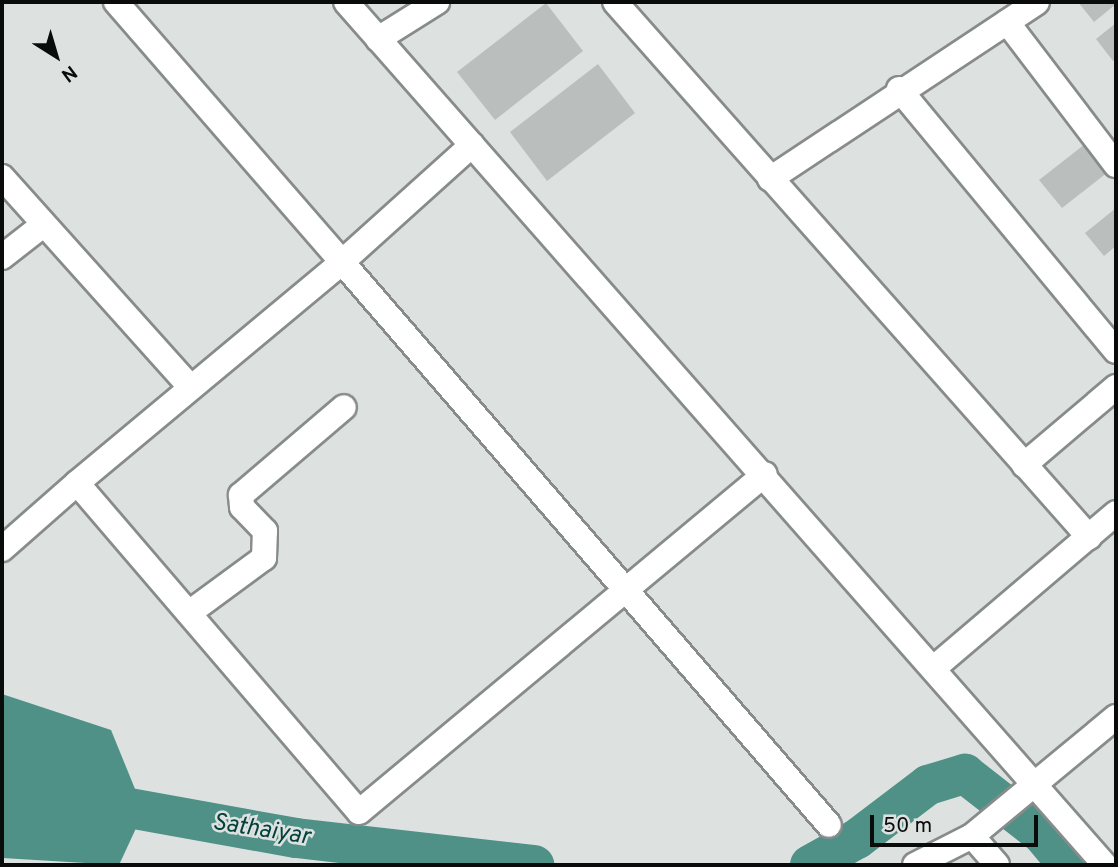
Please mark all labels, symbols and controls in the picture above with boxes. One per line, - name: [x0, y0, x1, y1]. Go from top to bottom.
- north arrow: [21, 21, 91, 91]
- text: N: [56, 59, 81, 86]
- scale bar: [873, 800, 1041, 844]
- water label: Sathaiyar: [210, 809, 312, 853]
- text: 50 m: [883, 813, 932, 840]

